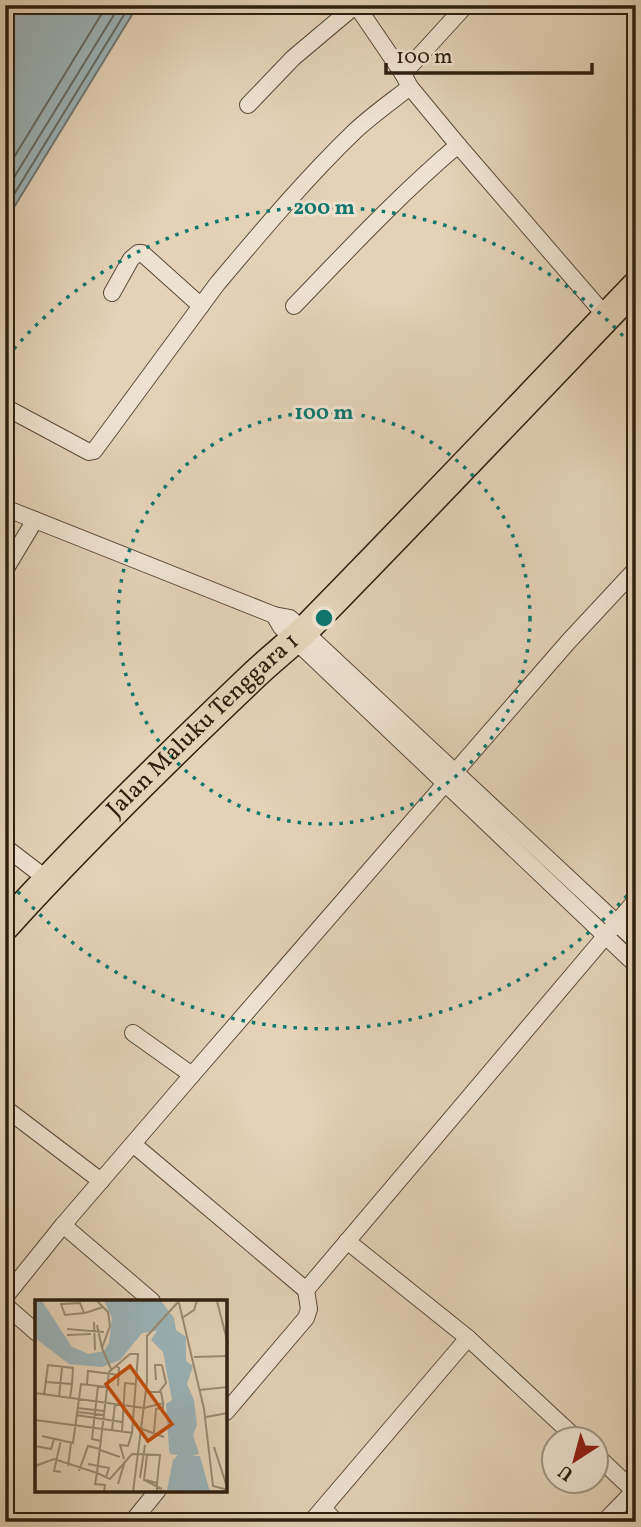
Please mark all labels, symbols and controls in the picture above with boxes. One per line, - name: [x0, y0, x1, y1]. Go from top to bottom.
- scale bar: [386, 32, 592, 76]
- text: 100 m: [396, 43, 453, 72]
- text: 200 m: [293, 194, 355, 223]
- text: 100 m: [294, 399, 354, 428]
- centre of rings: [312, 606, 336, 630]
- street label: Jalan Maluku Tenggara 1: [100, 625, 307, 826]
- inset map: [35, 1300, 228, 1492]
- north arrow: [540, 1426, 610, 1496]
- text: U: [553, 1458, 579, 1486]

